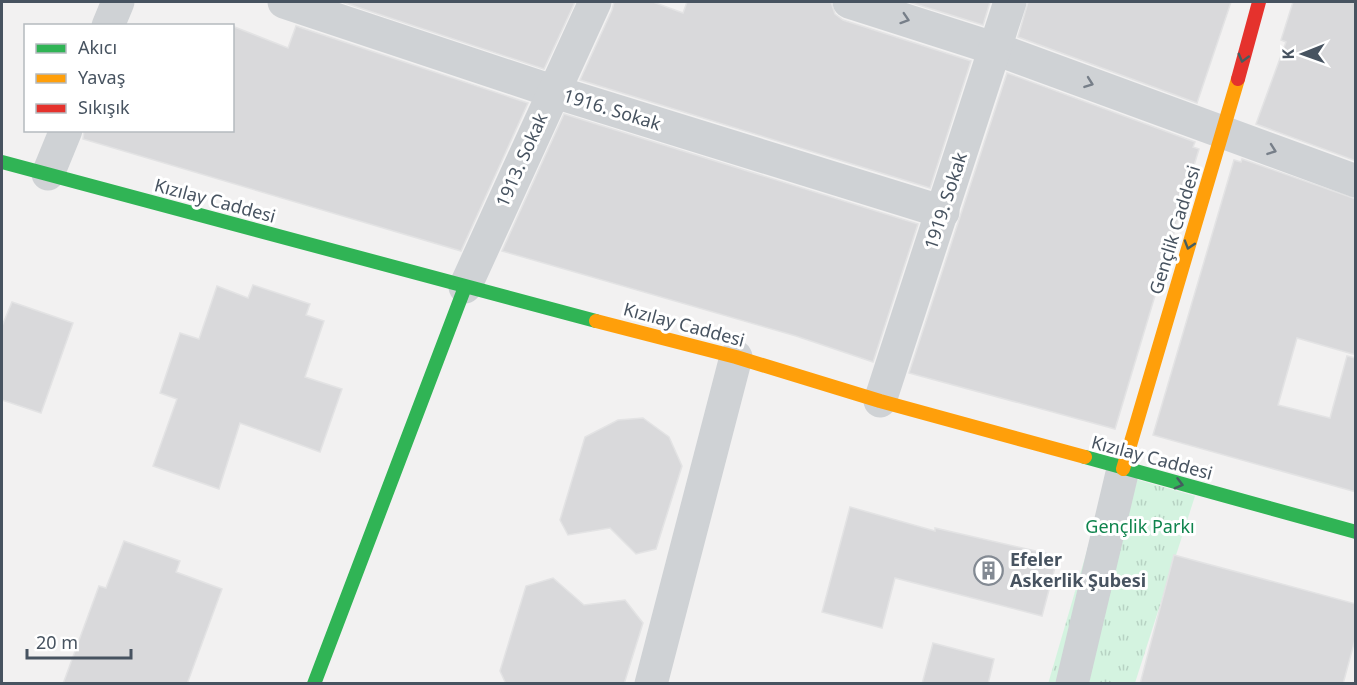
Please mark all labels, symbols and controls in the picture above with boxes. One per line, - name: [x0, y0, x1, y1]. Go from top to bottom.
- one-way arrow: [899, 12, 910, 25]
- legend: [24, 24, 234, 132]
- north arrow: [1273, 24, 1333, 84]
- text: Akıcı: [78, 35, 117, 59]
- text: K: [1277, 48, 1299, 60]
- one-way arrow: [1238, 52, 1250, 63]
- text: Yavaş: [78, 65, 125, 89]
- one-way arrow: [1083, 76, 1094, 88]
- street label: 1916. Sokak: [561, 83, 664, 135]
- text: Sıkışık: [78, 95, 130, 119]
- street label: 1913. Sokak: [490, 108, 553, 211]
- one-way arrow: [1267, 143, 1277, 156]
- street label: 1919. Sokak: [918, 149, 972, 252]
- street label: Gençlik Caddesi: [1143, 162, 1205, 297]
- street label: Kızılay Caddesi: [152, 172, 279, 228]
- one-way arrow: [1184, 239, 1196, 250]
- street label: Kızılay Caddesi: [621, 296, 748, 352]
- street label: Kızılay Caddesi: [1089, 429, 1216, 485]
- one-way arrow: [1173, 477, 1184, 489]
- park label: Gençlik Parkı: [1085, 514, 1195, 538]
- place label: Efeler Askerlik Şubesi: [1010, 547, 1146, 592]
- building icon: Efeler Askerlik Şubesi: [973, 554, 1005, 586]
- scale bar: [27, 622, 130, 660]
- text: 20 m: [36, 630, 78, 654]

